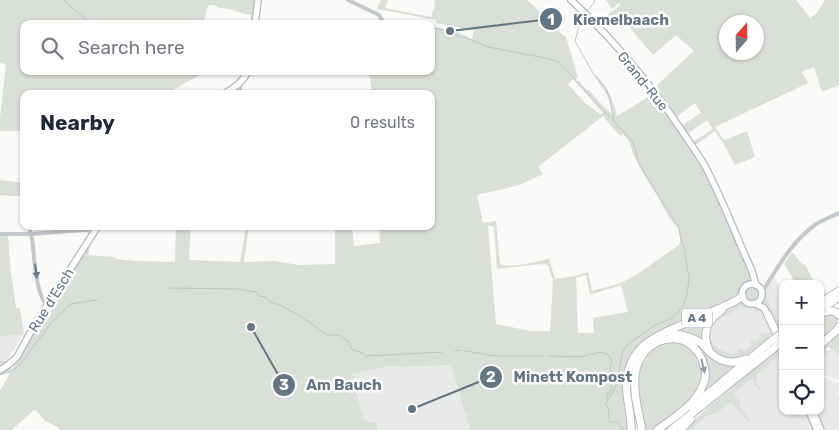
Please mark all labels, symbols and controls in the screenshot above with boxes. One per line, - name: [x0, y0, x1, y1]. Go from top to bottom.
- callout: Kiemelbaach: [538, 4, 679, 34]
- text: 1: [547, 11, 555, 29]
- text: Kiemelbaach: [573, 11, 669, 29]
- north arrow: [719, 15, 764, 60]
- search box: [20, 20, 435, 75]
- icon: search: [38, 34, 66, 62]
- text: Search here: [78, 36, 185, 59]
- street label: Grand-Rue: [614, 48, 672, 115]
- text: Nearby: [40, 110, 115, 135]
- text: 0 results: [350, 113, 415, 132]
- one-way arrow: [32, 263, 40, 279]
- street label: Rue d'Esch: [25, 265, 78, 335]
- map controls: [779, 280, 824, 415]
- button: +: [779, 280, 824, 325]
- road number: A 4: [682, 308, 712, 328]
- button: −: [779, 325, 824, 370]
- one-way arrow: [699, 358, 707, 373]
- callout: Minett Kompost: [478, 362, 642, 392]
- text: 2: [486, 368, 496, 386]
- text: Minett Kompost: [514, 368, 632, 386]
- callout: Am Bauch: [271, 370, 392, 400]
- button: locate: [779, 370, 824, 415]
- text: 3: [279, 376, 289, 394]
- text: Am Bauch: [306, 376, 382, 394]

